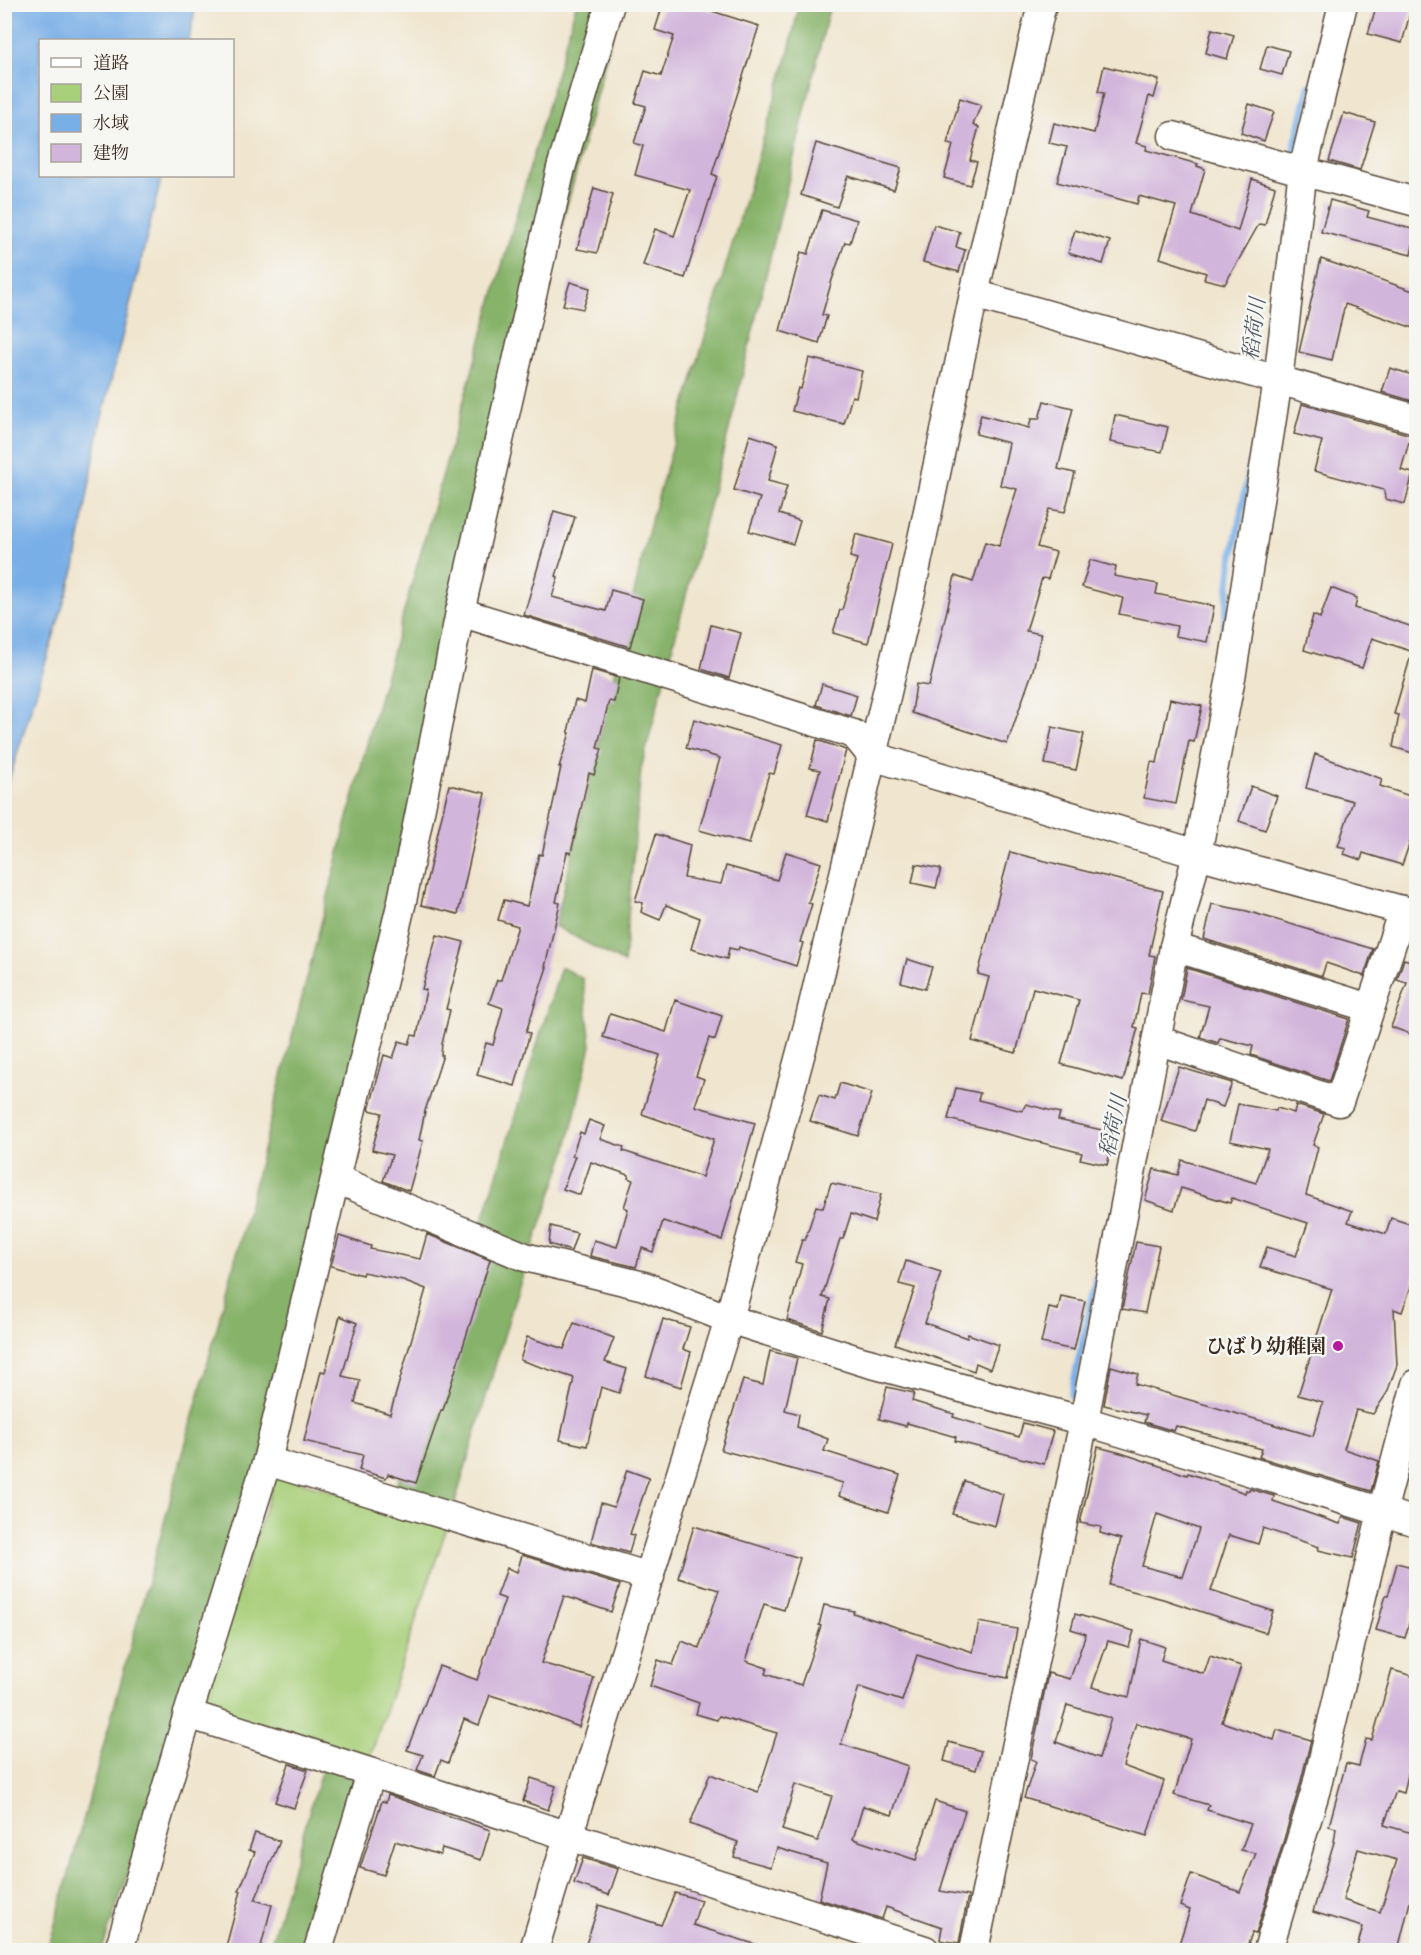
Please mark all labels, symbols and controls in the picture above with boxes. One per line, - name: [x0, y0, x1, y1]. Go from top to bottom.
- legend: [39, 39, 234, 177]
- text: 道路: [93, 53, 129, 74]
- text: 公園: [93, 83, 129, 104]
- text: 水域: [93, 113, 129, 134]
- text: 建物: [93, 143, 129, 164]
- water label: 稻荷川: [1238, 294, 1270, 362]
- water label: 稻荷川: [1095, 1091, 1132, 1159]
- place label: ひばり幼稚園: [1206, 1335, 1326, 1358]
- marker: ひばり幼稚園: [1331, 1339, 1345, 1353]

